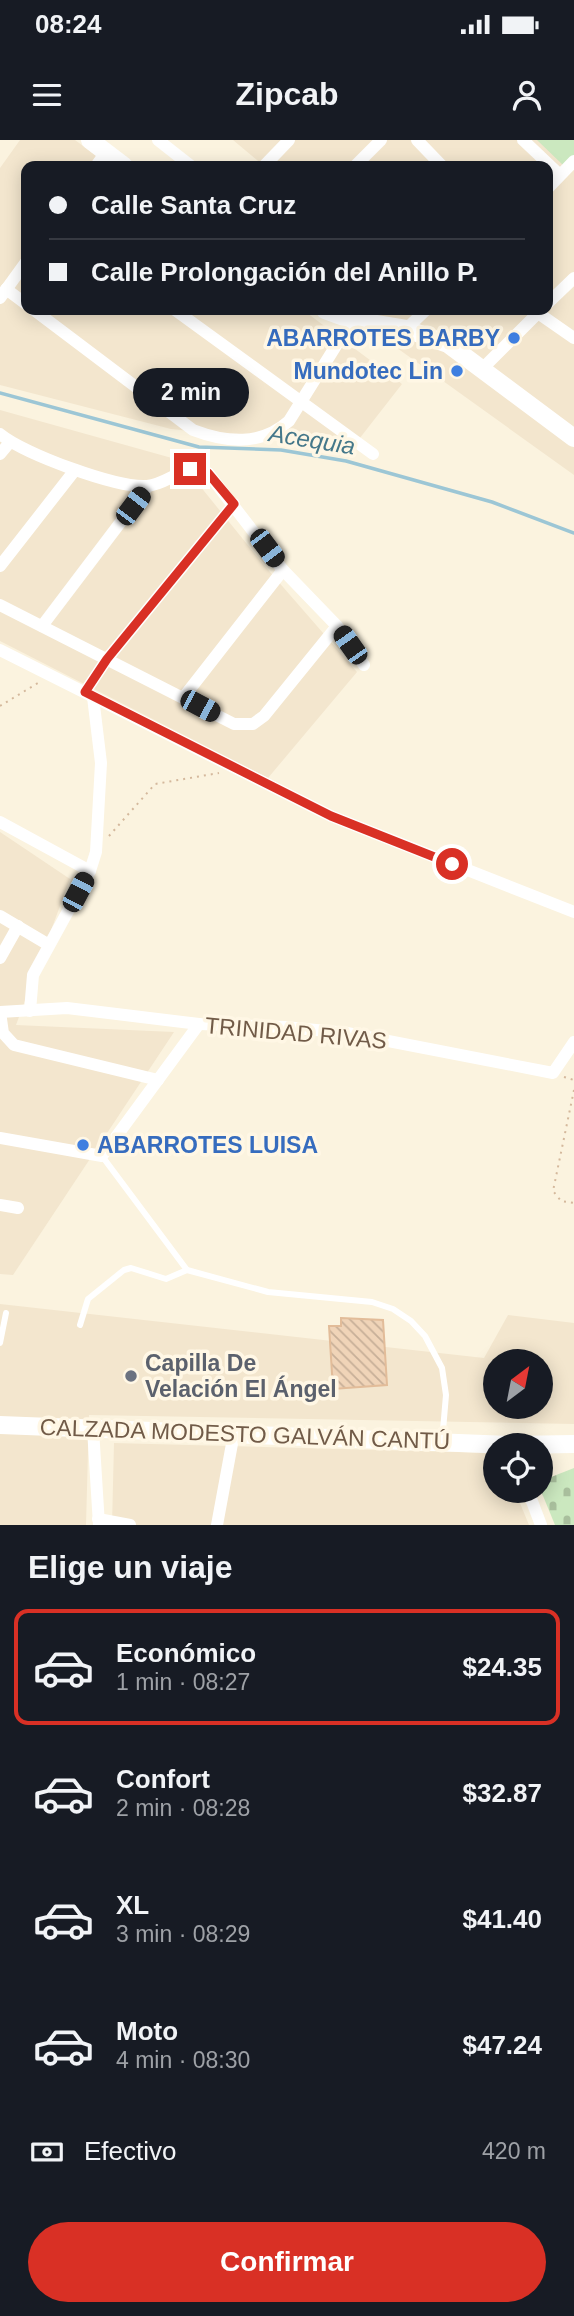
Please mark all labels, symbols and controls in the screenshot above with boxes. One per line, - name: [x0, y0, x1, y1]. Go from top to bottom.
- text: 08:24: [35, 9, 102, 39]
- icon: menu: [28, 76, 66, 114]
- text: Zipcab: [235, 76, 339, 112]
- icon: person: [508, 76, 546, 114]
- text: Calle Santa Cruz: [91, 190, 296, 220]
- text: Calle Prolongación del Anillo P.: [91, 257, 478, 287]
- place label: ABARROTES BARBY: [266, 325, 500, 351]
- marker: ABARROTES BARBY: [506, 330, 522, 346]
- place label: Mundotec Lin: [294, 358, 443, 384]
- marker: Mundotec Lin: [449, 363, 465, 379]
- callout: 2 min: [132, 368, 248, 416]
- text: 2 min: [161, 379, 221, 405]
- water label: Acequia: [265, 419, 357, 460]
- route end: [174, 453, 206, 485]
- car: [112, 483, 155, 529]
- car: [246, 525, 289, 571]
- car: [330, 622, 371, 668]
- car: [177, 687, 224, 725]
- route start: [436, 848, 468, 880]
- car: [59, 869, 98, 915]
- street label: TRINIDAD RIVAS: [204, 1012, 388, 1054]
- place label: ABARROTES LUISA: [97, 1132, 318, 1158]
- marker: ABARROTES LUISA: [75, 1137, 91, 1153]
- north arrow: [483, 1349, 553, 1419]
- map controls: [483, 1349, 553, 1503]
- place label: Capilla De Velación El Ángel: [145, 1350, 337, 1402]
- marker: Capilla De Velación El Ángel: [123, 1368, 139, 1384]
- street label: CALZADA MODESTO GALVÁN CANTÚ: [39, 1414, 451, 1454]
- button: locate: [483, 1433, 553, 1503]
- text: Elige un viaje: [28, 1549, 233, 1585]
- icon: car: [32, 1636, 95, 1699]
- text: Económico: [116, 1638, 256, 1668]
- text: $24.35: [462, 1652, 542, 1682]
- text: 1 min · 08:27: [116, 1669, 250, 1695]
- icon: car: [32, 1762, 95, 1825]
- text: Confort: [116, 1764, 210, 1794]
- text: $32.87: [462, 1778, 542, 1808]
- text: 2 min · 08:28: [116, 1795, 250, 1821]
- icon: car: [32, 1888, 95, 1951]
- text: XL: [116, 1890, 149, 1920]
- text: $41.40: [462, 1904, 542, 1934]
- text: 3 min · 08:29: [116, 1921, 250, 1947]
- icon: car: [32, 2014, 95, 2077]
- text: Moto: [116, 2016, 178, 2046]
- text: $47.24: [462, 2030, 542, 2060]
- text: 4 min · 08:30: [116, 2047, 250, 2073]
- icon: cash: [28, 2133, 66, 2171]
- text: Efectivo: [84, 2136, 177, 2166]
- text: 420 m: [482, 2138, 546, 2164]
- button: Confirmar: [28, 2222, 546, 2302]

